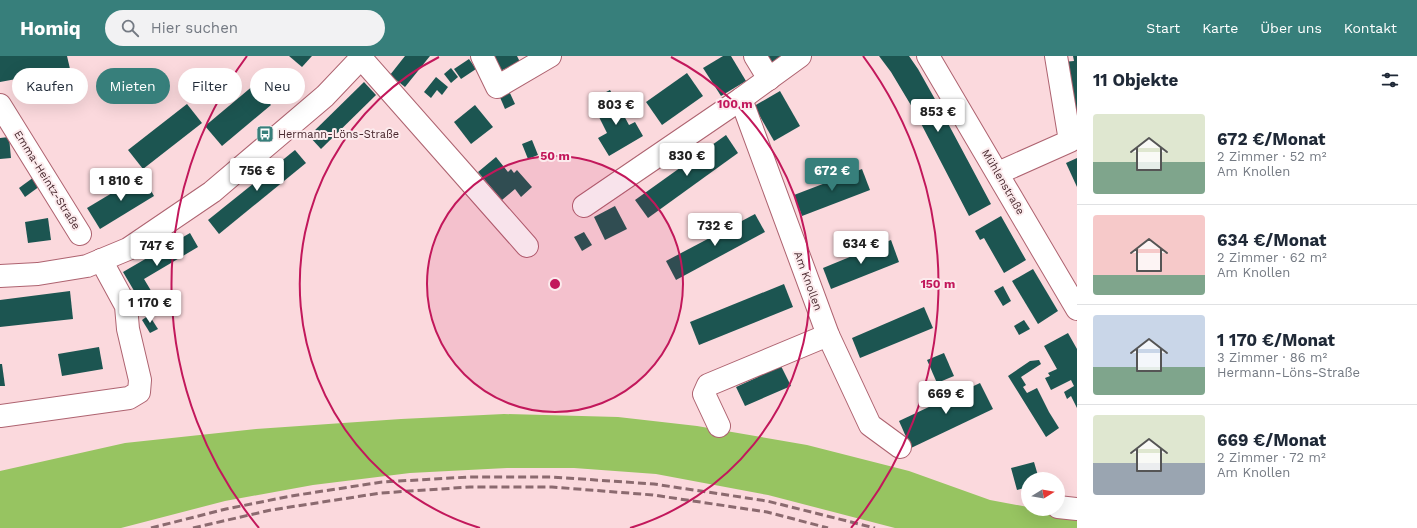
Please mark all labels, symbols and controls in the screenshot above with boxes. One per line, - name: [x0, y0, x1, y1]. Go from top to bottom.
- search box: [105, 10, 385, 46]
- text: Homiq: [20, 17, 81, 40]
- icon: search: [119, 17, 141, 39]
- text: Hier suchen: [151, 19, 238, 37]
- text: Start: [1146, 20, 1180, 36]
- text: Karte: [1202, 20, 1238, 36]
- text: Über uns: [1260, 20, 1322, 36]
- text: Kontakt: [1344, 20, 1397, 36]
- chip: Kaufen: [12, 68, 88, 104]
- chip: Mieten: [96, 68, 170, 104]
- chip: Filter: [178, 68, 242, 104]
- chip: Neu: [250, 68, 305, 104]
- icon: filters: [1379, 69, 1401, 91]
- text: 11 Objekte: [1093, 70, 1178, 90]
- pin: 803 €: [588, 92, 644, 126]
- text: 803 €: [598, 97, 634, 112]
- text: 100 m: [717, 97, 753, 111]
- pin: 853 €: [910, 99, 966, 133]
- text: 853 €: [920, 104, 956, 119]
- bus stop icon: Hermann-Löns-Straße: [255, 124, 275, 144]
- street label: Emma-Heintz-Straße: [11, 128, 83, 232]
- place label: Hermann-Löns-Straße: [278, 128, 399, 141]
- text: 672 €/Monat: [1217, 129, 1325, 149]
- icon: home: [1125, 130, 1173, 178]
- pin: 830 €: [659, 143, 715, 177]
- street label: Mühlenstraße: [979, 147, 1027, 217]
- text: 830 €: [669, 148, 705, 163]
- text: 50 m: [540, 149, 570, 163]
- text: 2 Zimmer · 52 m²: [1217, 149, 1326, 164]
- pin: 756 €: [229, 158, 285, 192]
- pin: 672 €: [804, 158, 860, 192]
- text: 756 €: [239, 163, 275, 178]
- text: 672 €: [814, 163, 850, 178]
- text: Am Knollen: [1217, 164, 1290, 179]
- pin: 1 810 €: [84, 168, 158, 202]
- text: 1 810 €: [99, 173, 143, 188]
- pin: 732 €: [687, 213, 743, 247]
- text: 732 €: [697, 218, 733, 233]
- text: 634 €/Monat: [1217, 230, 1326, 250]
- pin: 634 €: [833, 231, 889, 265]
- icon: home: [1125, 231, 1173, 279]
- pin: 747 €: [129, 233, 185, 267]
- text: 634 €: [843, 236, 879, 251]
- text: 747 €: [140, 238, 174, 253]
- street label: Am Knollen: [791, 250, 825, 312]
- text: 2 Zimmer · 62 m²: [1217, 250, 1327, 265]
- text: Am Knollen: [1217, 265, 1290, 280]
- centre of rings: [548, 277, 562, 291]
- text: 150 m: [921, 277, 955, 291]
- pin: 1 170 €: [113, 290, 187, 324]
- text: 1 170 €: [128, 295, 172, 310]
- text: 1 170 €/Monat: [1217, 330, 1335, 350]
- icon: home: [1125, 331, 1173, 379]
- text: 3 Zimmer · 86 m²: [1217, 350, 1327, 365]
- text: Hermann-Löns-Straße: [1217, 365, 1360, 380]
- pin: 669 €: [918, 381, 974, 415]
- text: 669 €: [928, 386, 964, 401]
- text: 669 €/Monat: [1217, 430, 1326, 450]
- icon: home: [1125, 431, 1173, 479]
- text: 2 Zimmer · 72 m²: [1217, 450, 1326, 465]
- text: Am Knollen: [1217, 465, 1290, 480]
- north arrow: [1021, 472, 1065, 516]
- map controls: [1021, 472, 1065, 516]

